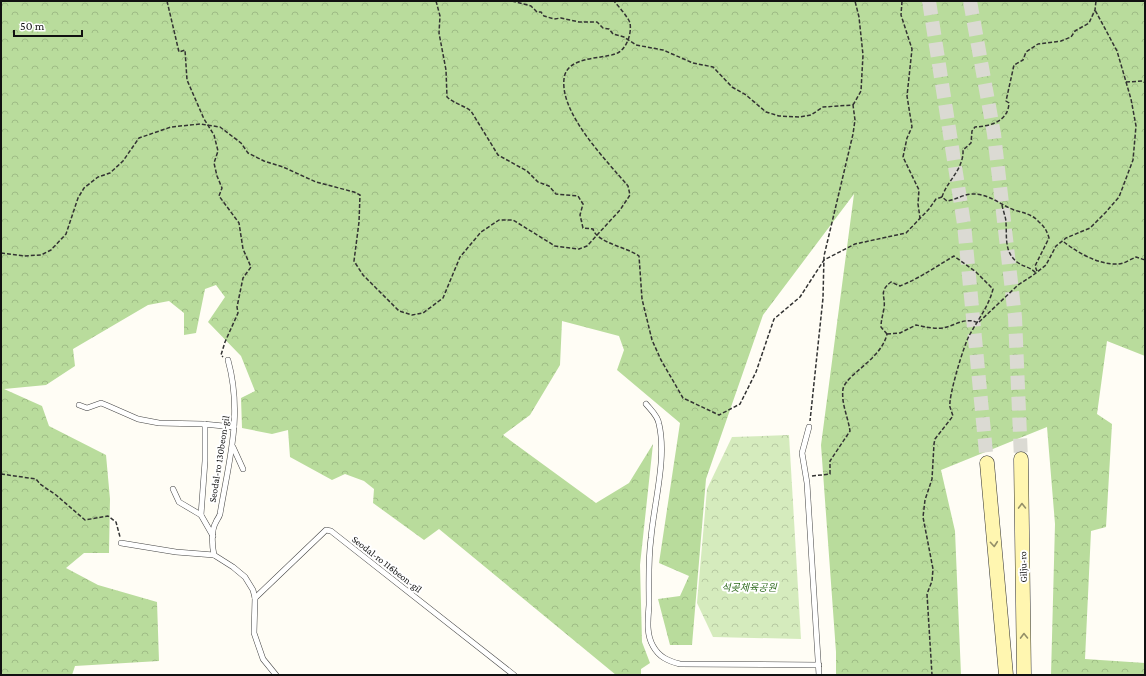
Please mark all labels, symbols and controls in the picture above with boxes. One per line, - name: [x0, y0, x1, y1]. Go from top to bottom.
- scale bar: [14, 12, 82, 38]
- text: 50 m: [20, 19, 45, 33]
- street label: Seodal-ro 130beon-gil: [207, 414, 231, 503]
- one-way arrow: [1018, 503, 1026, 509]
- street label: Seodal-ro 116beon-gil: [350, 533, 424, 595]
- one-way arrow: [989, 541, 998, 547]
- street label: Gilju-ro: [1017, 551, 1030, 583]
- park label: 석곶체육공원: [721, 582, 777, 593]
- one-way arrow: [1020, 633, 1028, 639]

